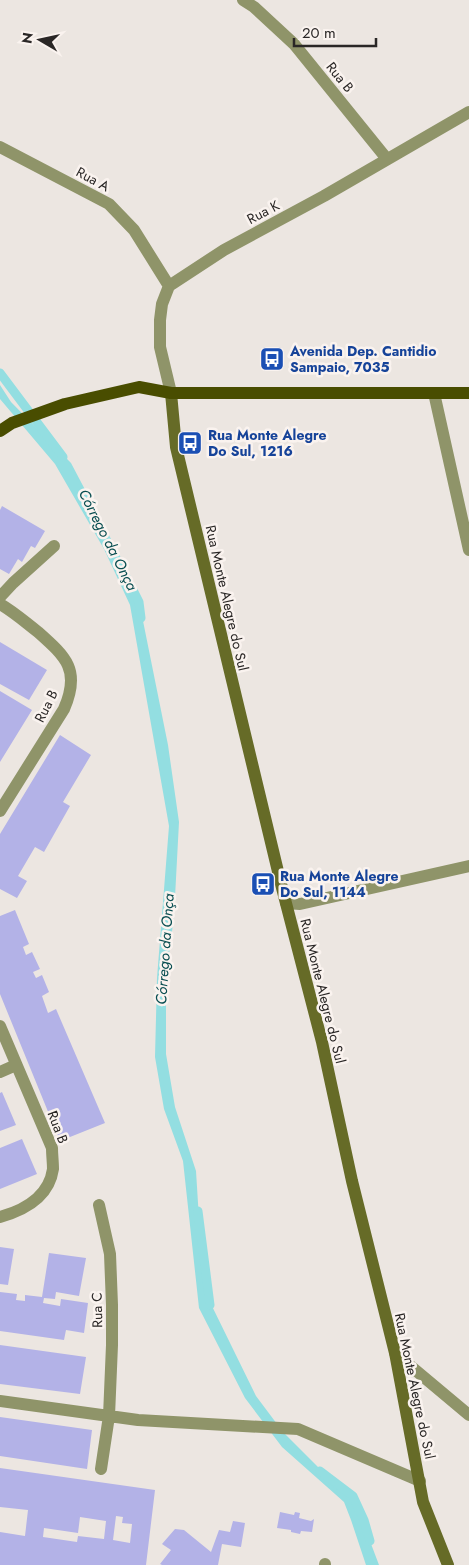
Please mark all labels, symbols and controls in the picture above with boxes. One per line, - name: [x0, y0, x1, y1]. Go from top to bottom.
- north arrow: [15, 15, 65, 65]
- scale bar: [294, 15, 376, 47]
- text: 20 m: [302, 22, 336, 44]
- text: N: [16, 31, 38, 45]
- street label: Rua B: [322, 58, 359, 97]
- street label: Rua A: [73, 162, 114, 196]
- street label: Rua K: [243, 195, 283, 229]
- place label: Avenida Dep. Cantidio Sampaio, 7035: [289, 341, 437, 377]
- bus stop icon: Avenida Dep. Cantidio Sampaio, 7035: [259, 346, 285, 372]
- place label: Rua Monte Alegre Do Sul, 1216: [208, 425, 327, 461]
- bus stop icon: Rua Monte Alegre Do Sul, 1216: [177, 430, 203, 456]
- water label: Córrego da Onça: [73, 485, 143, 595]
- street label: Rua Monte Alegre do Sul: [201, 523, 253, 673]
- street label: Rua B: [29, 686, 63, 726]
- place label: Rua Monte Alegre Do Sul, 1144: [280, 866, 399, 902]
- bus stop icon: Rua Monte Alegre Do Sul, 1144: [250, 871, 276, 897]
- water label: Córrego da Onça: [150, 892, 180, 1005]
- street label: Rua Monte Alegre do Sul: [295, 916, 351, 1066]
- street label: Rua B: [43, 1108, 73, 1147]
- street label: Rua C: [87, 1292, 107, 1328]
- street label: Rua Monte Alegre do Sul: [390, 1311, 440, 1461]

